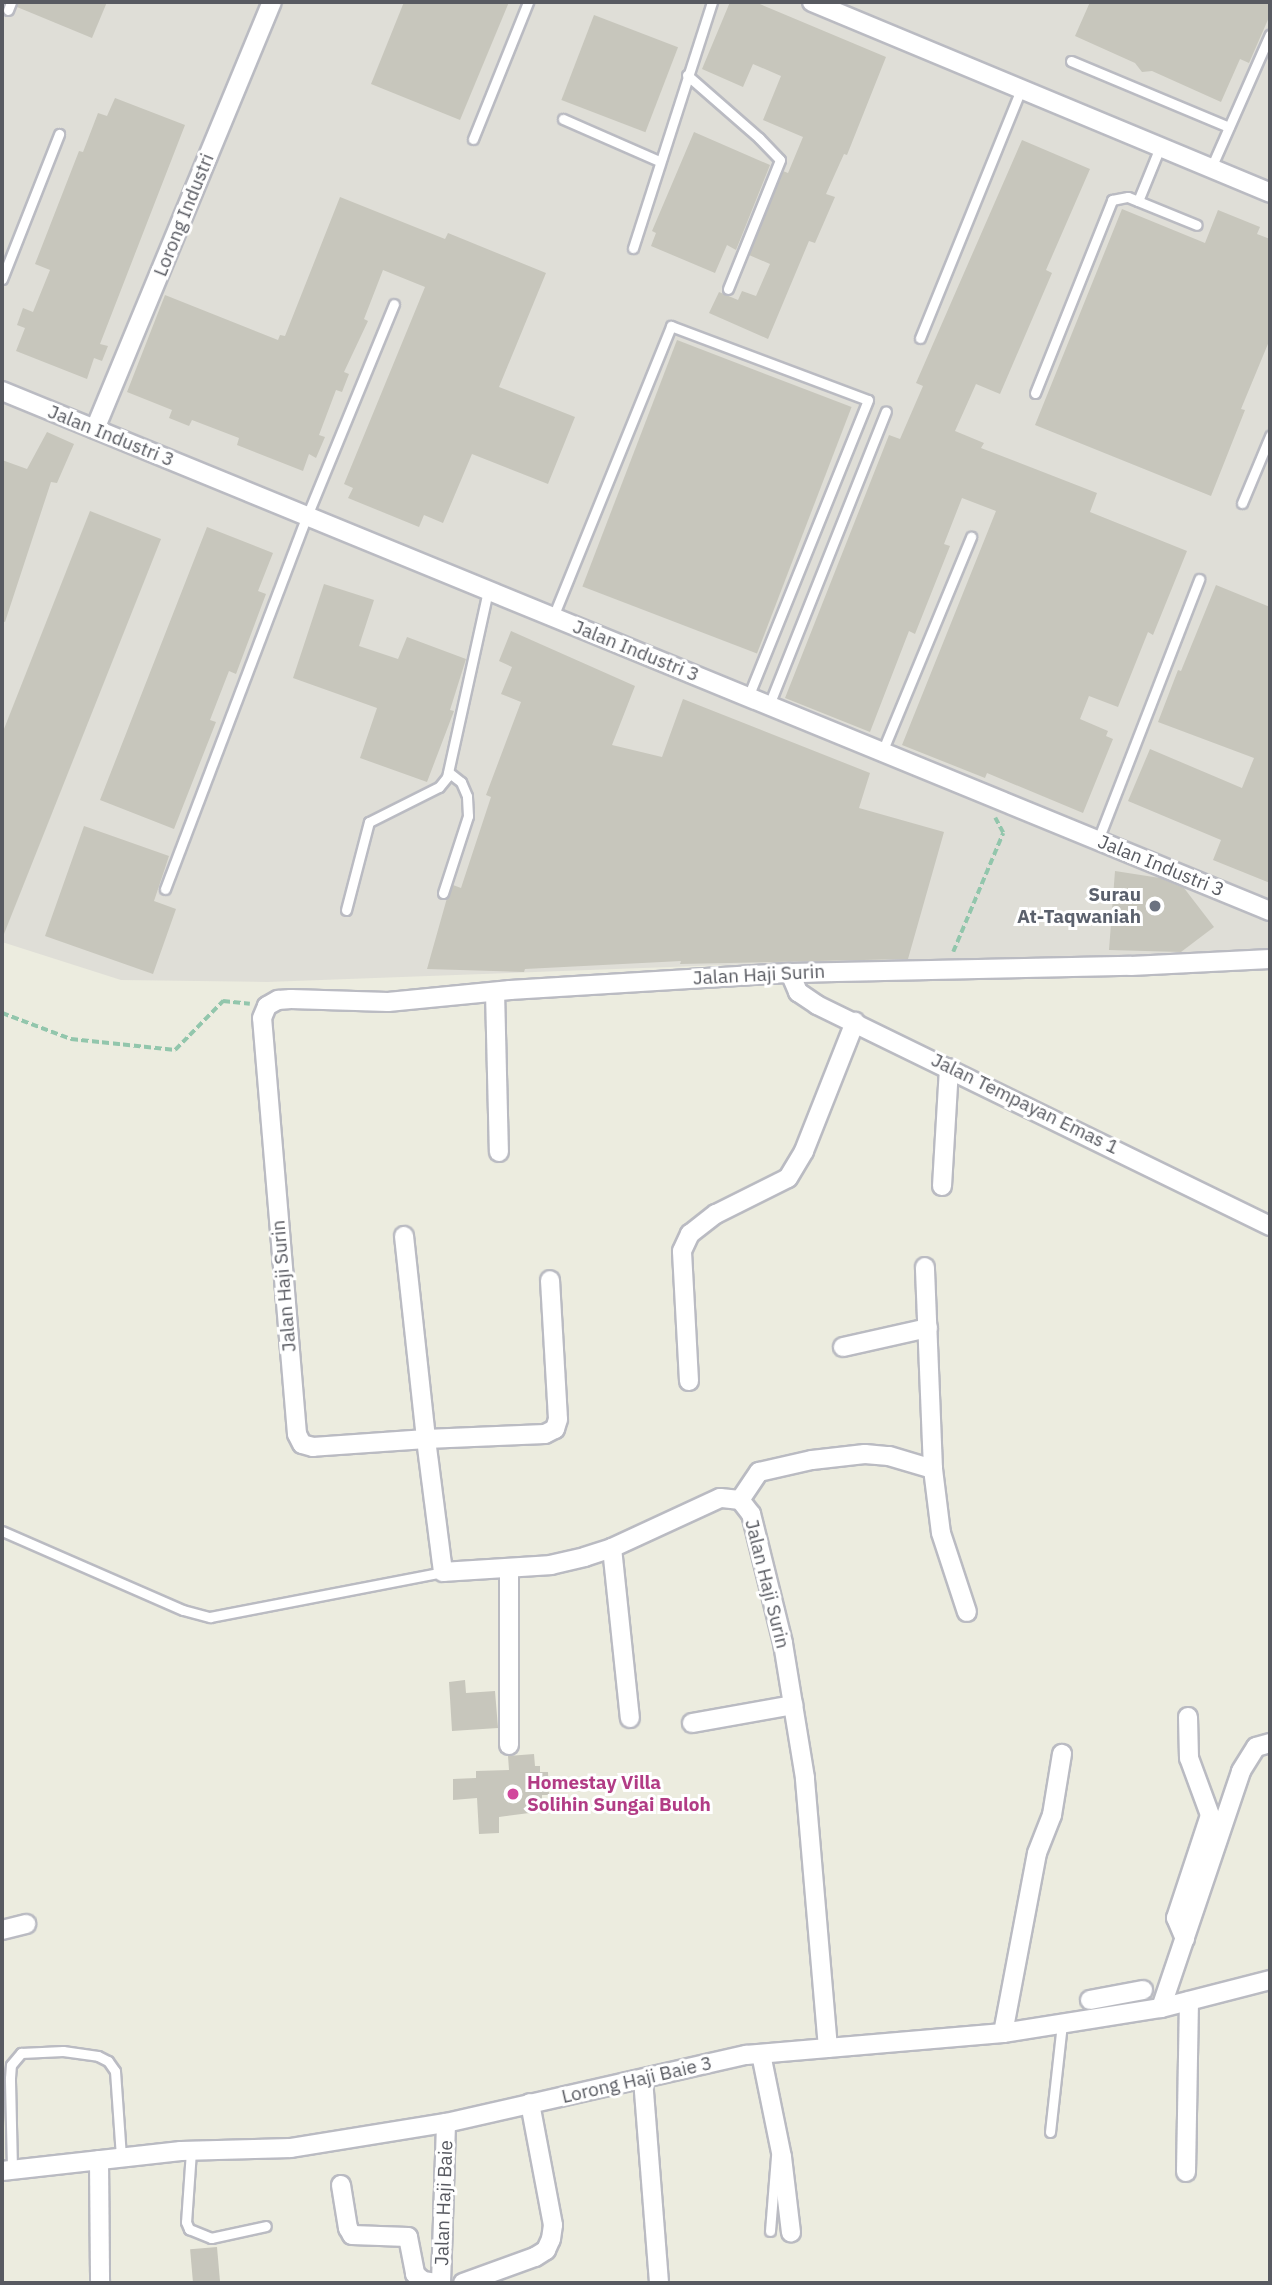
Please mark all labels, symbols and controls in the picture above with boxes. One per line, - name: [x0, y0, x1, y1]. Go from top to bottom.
- street label: Lorong Industri: [149, 150, 219, 280]
- street label: Jalan Industri 3: [45, 400, 177, 472]
- street label: Jalan Industri 3: [570, 615, 702, 687]
- street label: Jalan Industri 3: [1095, 830, 1227, 902]
- place label: Surau At-Taqwaniah: [1017, 884, 1141, 928]
- marker: Surau At-Taqwaniah: [1147, 898, 1163, 914]
- street label: Jalan Haji Surin: [692, 960, 826, 990]
- street label: Jalan Tempayan Emas 1: [928, 1049, 1122, 1159]
- street label: Jalan Haji Surin: [267, 1219, 301, 1353]
- street label: Jalan Haji Surin: [740, 1517, 794, 1651]
- place label: Homestay Villa Solihin Sungai Buloh: [527, 1772, 711, 1816]
- marker: Homestay Villa Solihin Sungai Buloh: [505, 1786, 521, 1802]
- street label: Lorong Haji Baie 3: [559, 2052, 715, 2108]
- street label: Jalan Haji Baie: [430, 2140, 458, 2266]

